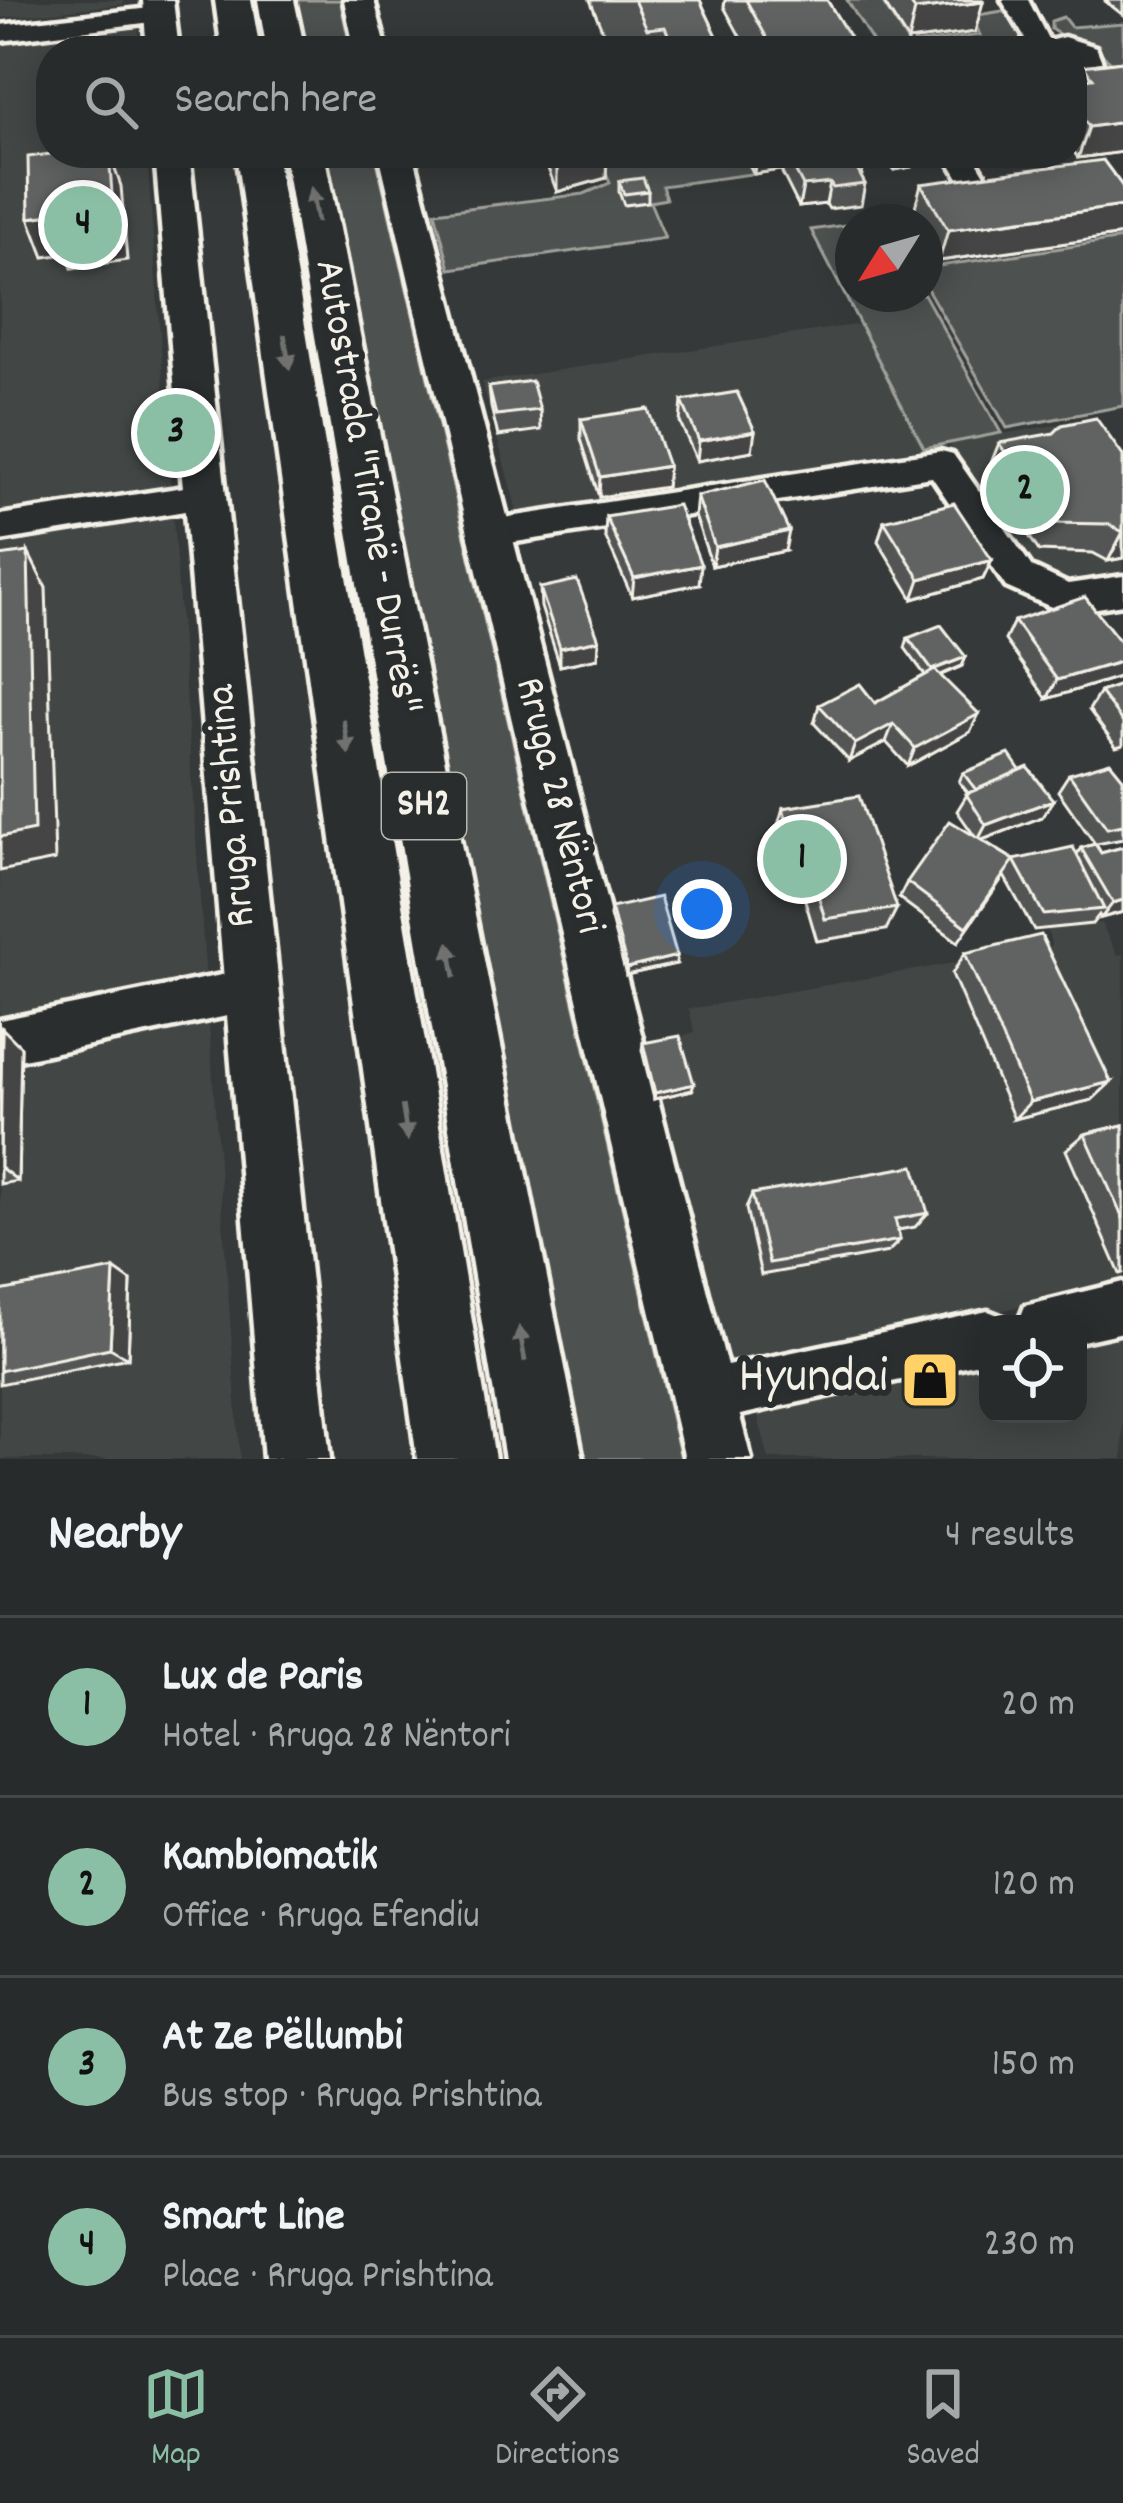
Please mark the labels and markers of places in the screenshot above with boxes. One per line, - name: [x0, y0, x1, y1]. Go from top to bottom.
- pin: 4: [44, 180, 122, 270]
- pin: 3: [137, 388, 215, 478]
- pin: 2: [986, 445, 1064, 535]
- pin: 1: [763, 814, 841, 904]
- place label: Hyundai: [739, 1344, 888, 1416]
- shop icon: Hyundai: [899, 1349, 961, 1411]

